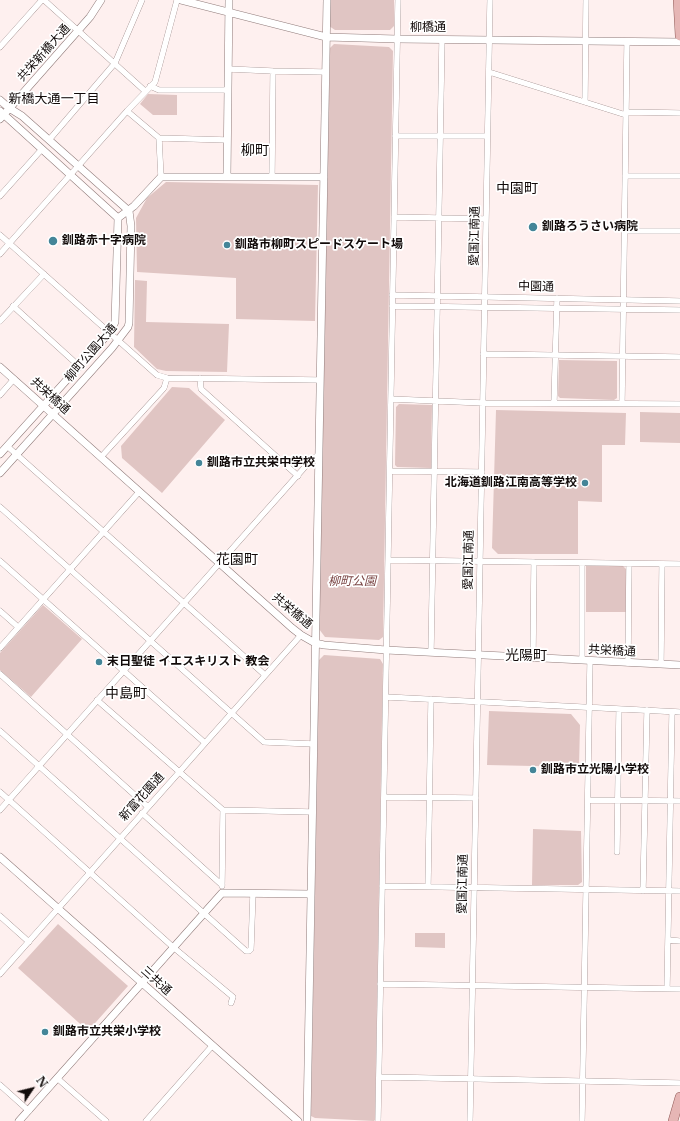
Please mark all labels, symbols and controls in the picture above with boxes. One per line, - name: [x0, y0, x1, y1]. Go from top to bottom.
- street label: 共栄新橋大通: [15, 21, 73, 85]
- street label: 柳橋通: [410, 21, 446, 35]
- district label: 新橋大通一丁目: [9, 91, 99, 107]
- district label: 柳町: [241, 143, 269, 159]
- district label: 中園町: [496, 181, 538, 197]
- street label: 愛国江南通: [467, 206, 483, 266]
- place label: 釧路ろうさい病院: [542, 220, 638, 234]
- marker: 釧路ろうさい病院: [527, 221, 539, 233]
- place label: 釧路赤十字病院: [62, 234, 146, 248]
- marker: 釧路赤十字病院: [47, 235, 59, 247]
- place label: 釧路市柳町スピードスケート場: [235, 238, 403, 252]
- marker: 釧路市柳町スピードスケート場: [222, 240, 232, 250]
- street label: 中園通: [518, 279, 554, 295]
- street label: 柳町公園大通: [62, 321, 120, 385]
- street label: 共栄橋通: [27, 375, 73, 417]
- place label: 釧路市立共栄中学校: [207, 456, 315, 470]
- marker: 釧路市立共栄中学校: [194, 458, 204, 468]
- place label: 北海道釧路江南高等学校: [445, 476, 577, 490]
- marker: 北海道釧路江南高等学校: [580, 478, 590, 488]
- street label: 愛国江南通: [461, 530, 477, 590]
- district label: 花園町: [216, 552, 258, 568]
- park label: 柳町公園: [328, 575, 376, 589]
- street label: 共栄橋通: [269, 590, 315, 632]
- street label: 共栄橋通: [588, 643, 636, 659]
- district label: 光陽町: [505, 648, 547, 664]
- place label: 末日聖徒 イエスキリスト 教会: [107, 655, 269, 669]
- marker: 末日聖徒 イエスキリスト 教会: [94, 657, 104, 667]
- district label: 中島町: [105, 686, 147, 702]
- place label: 釧路市立光陽小学校: [541, 763, 649, 777]
- marker: 釧路市立光陽小学校: [528, 765, 538, 775]
- street label: 新富花園通: [117, 770, 167, 824]
- street label: 愛国江南通: [455, 854, 471, 914]
- street label: 三共通: [138, 964, 174, 998]
- place label: 釧路市立共栄小学校: [53, 1025, 161, 1039]
- marker: 釧路市立共栄小学校: [40, 1027, 50, 1037]
- north arrow: [12, 1069, 52, 1109]
- text: N: [33, 1074, 51, 1090]

